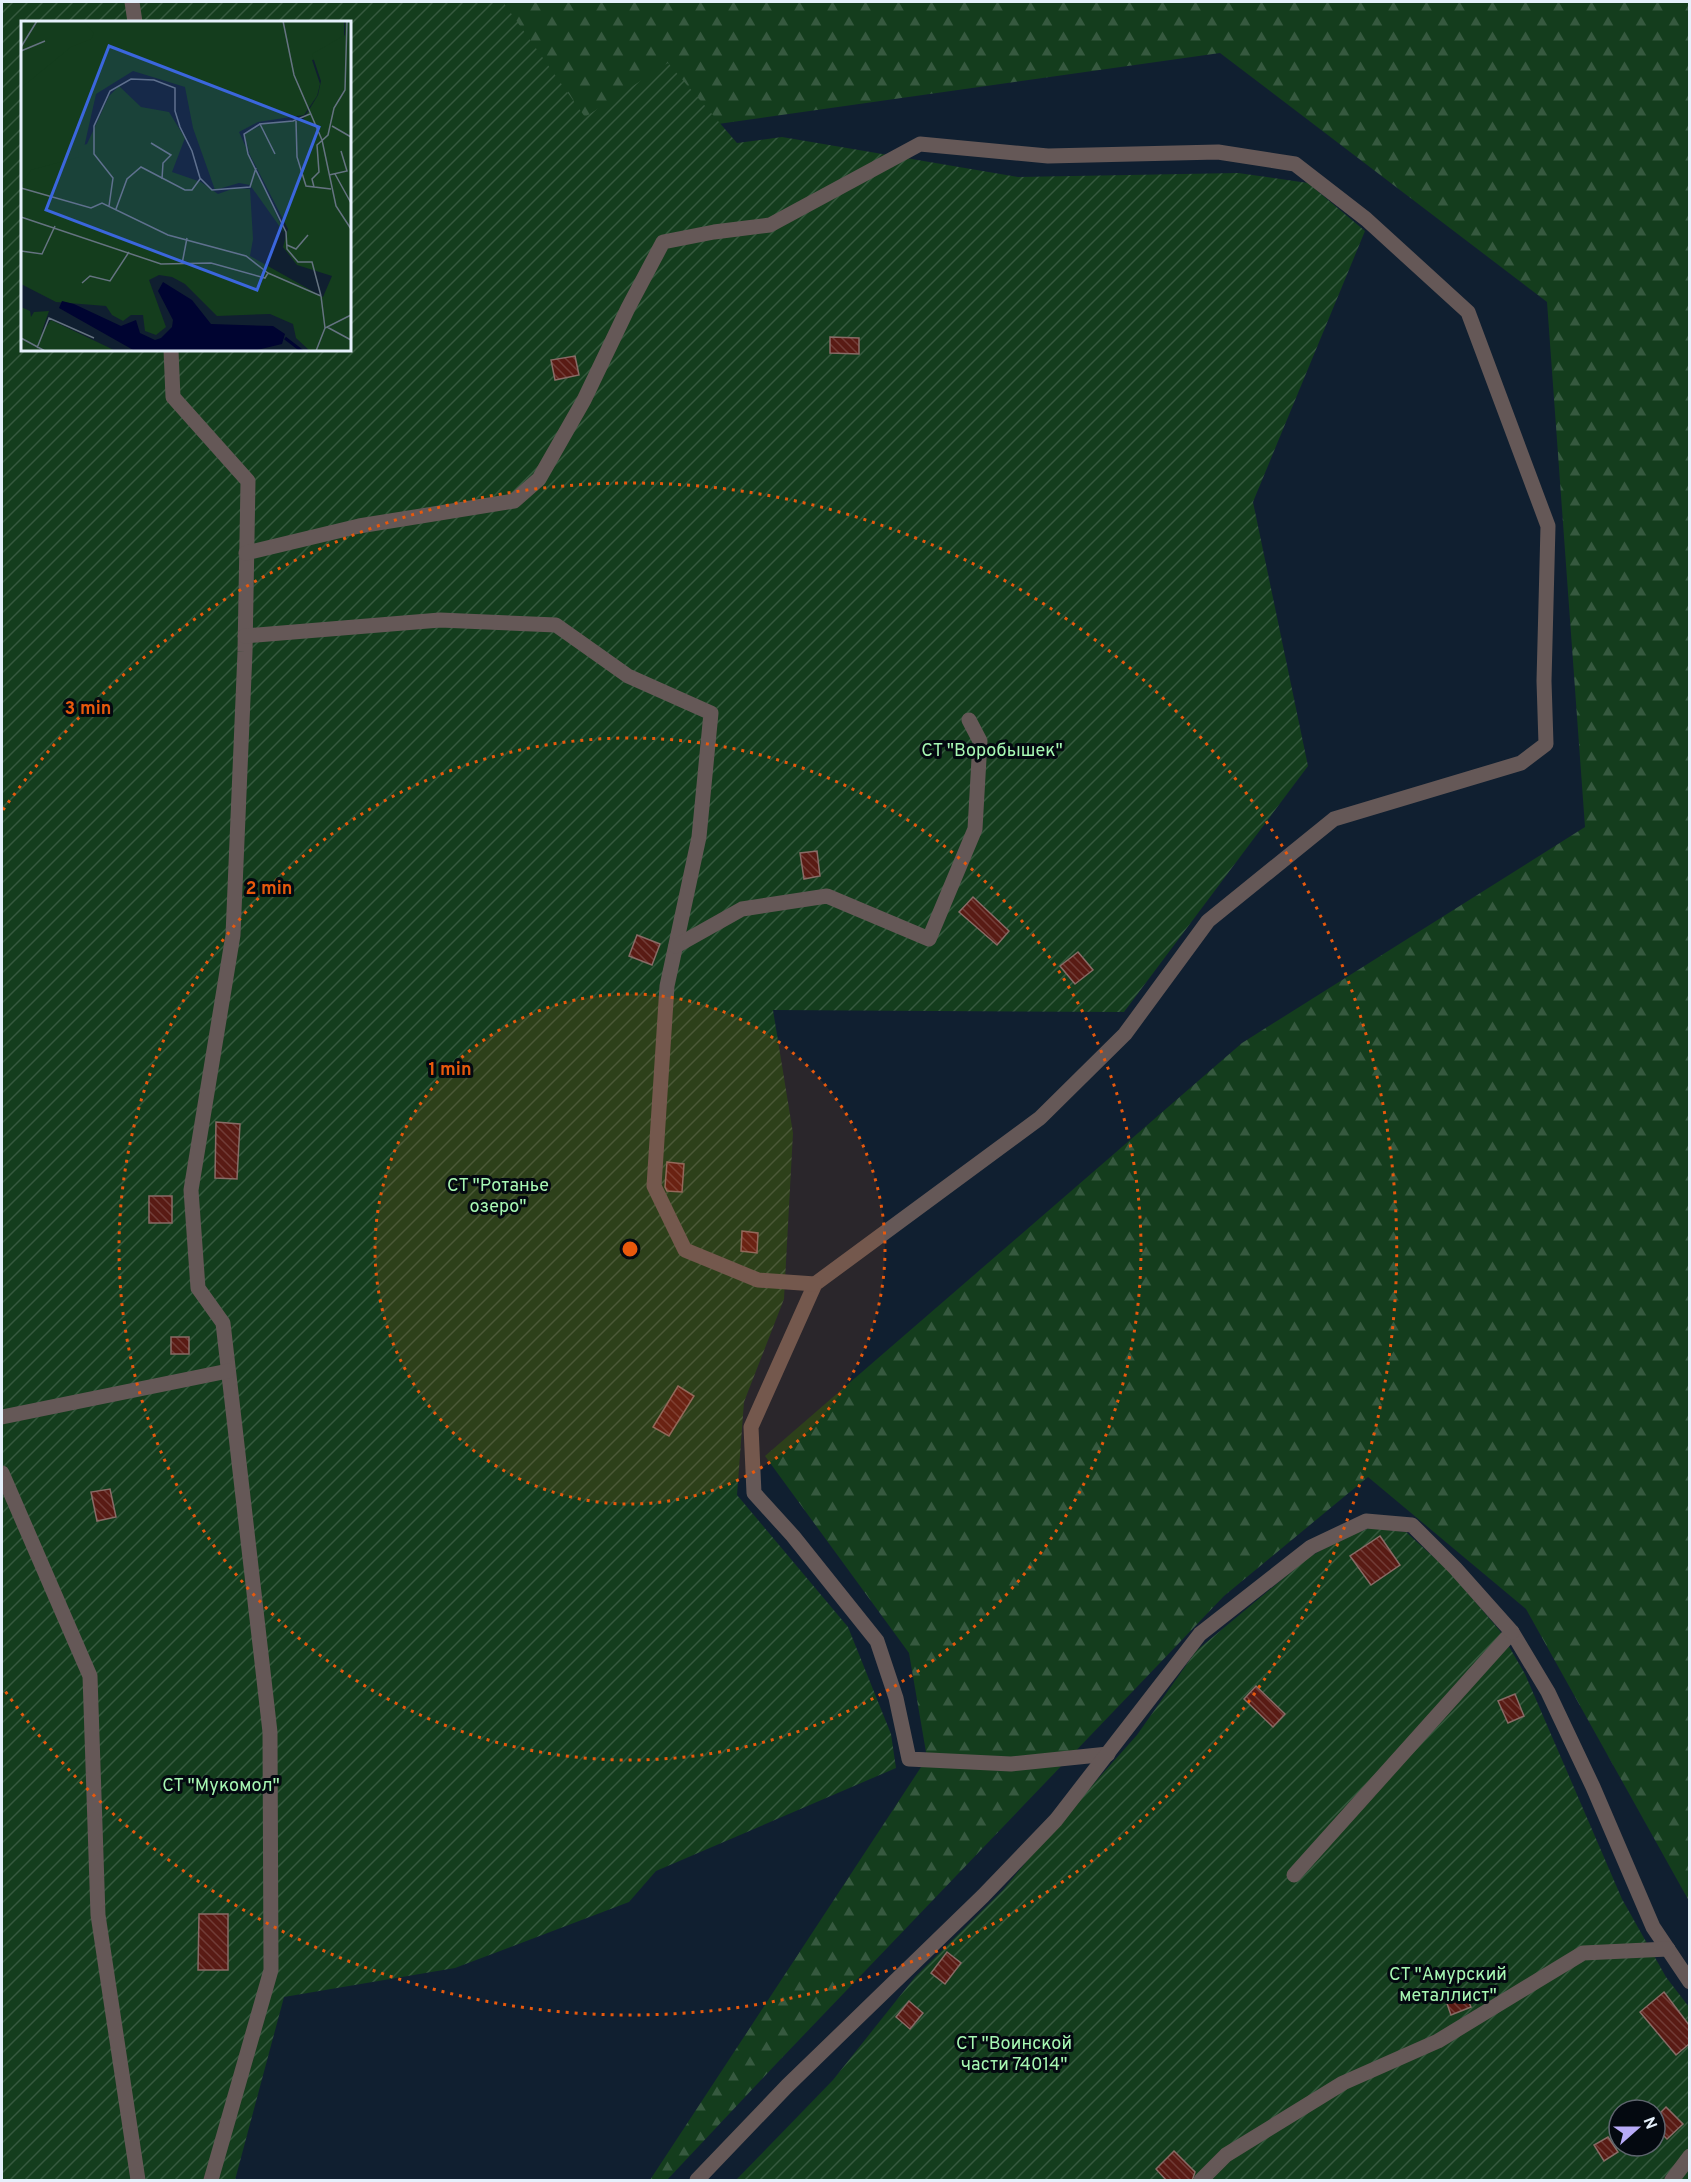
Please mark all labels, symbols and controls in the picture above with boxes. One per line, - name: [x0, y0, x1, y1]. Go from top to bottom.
- inset map: [21, 21, 351, 351]
- text: 3 min: [65, 698, 111, 721]
- park label: СТ "Воробышек": [921, 740, 1063, 763]
- text: 2 min: [245, 878, 293, 901]
- text: 1 min: [428, 1059, 472, 1082]
- park label: СТ "Ротанье озеро": [447, 1175, 549, 1219]
- centre of rings: [620, 1239, 640, 1259]
- park label: СТ "Мукомол": [162, 1775, 280, 1798]
- park label: СТ "Амурский металлист": [1389, 1964, 1507, 2008]
- park label: СТ "Воинской части 74014": [956, 2033, 1072, 2077]
- north arrow: [1607, 2098, 1667, 2158]
- text: N: [1638, 2114, 1661, 2132]

